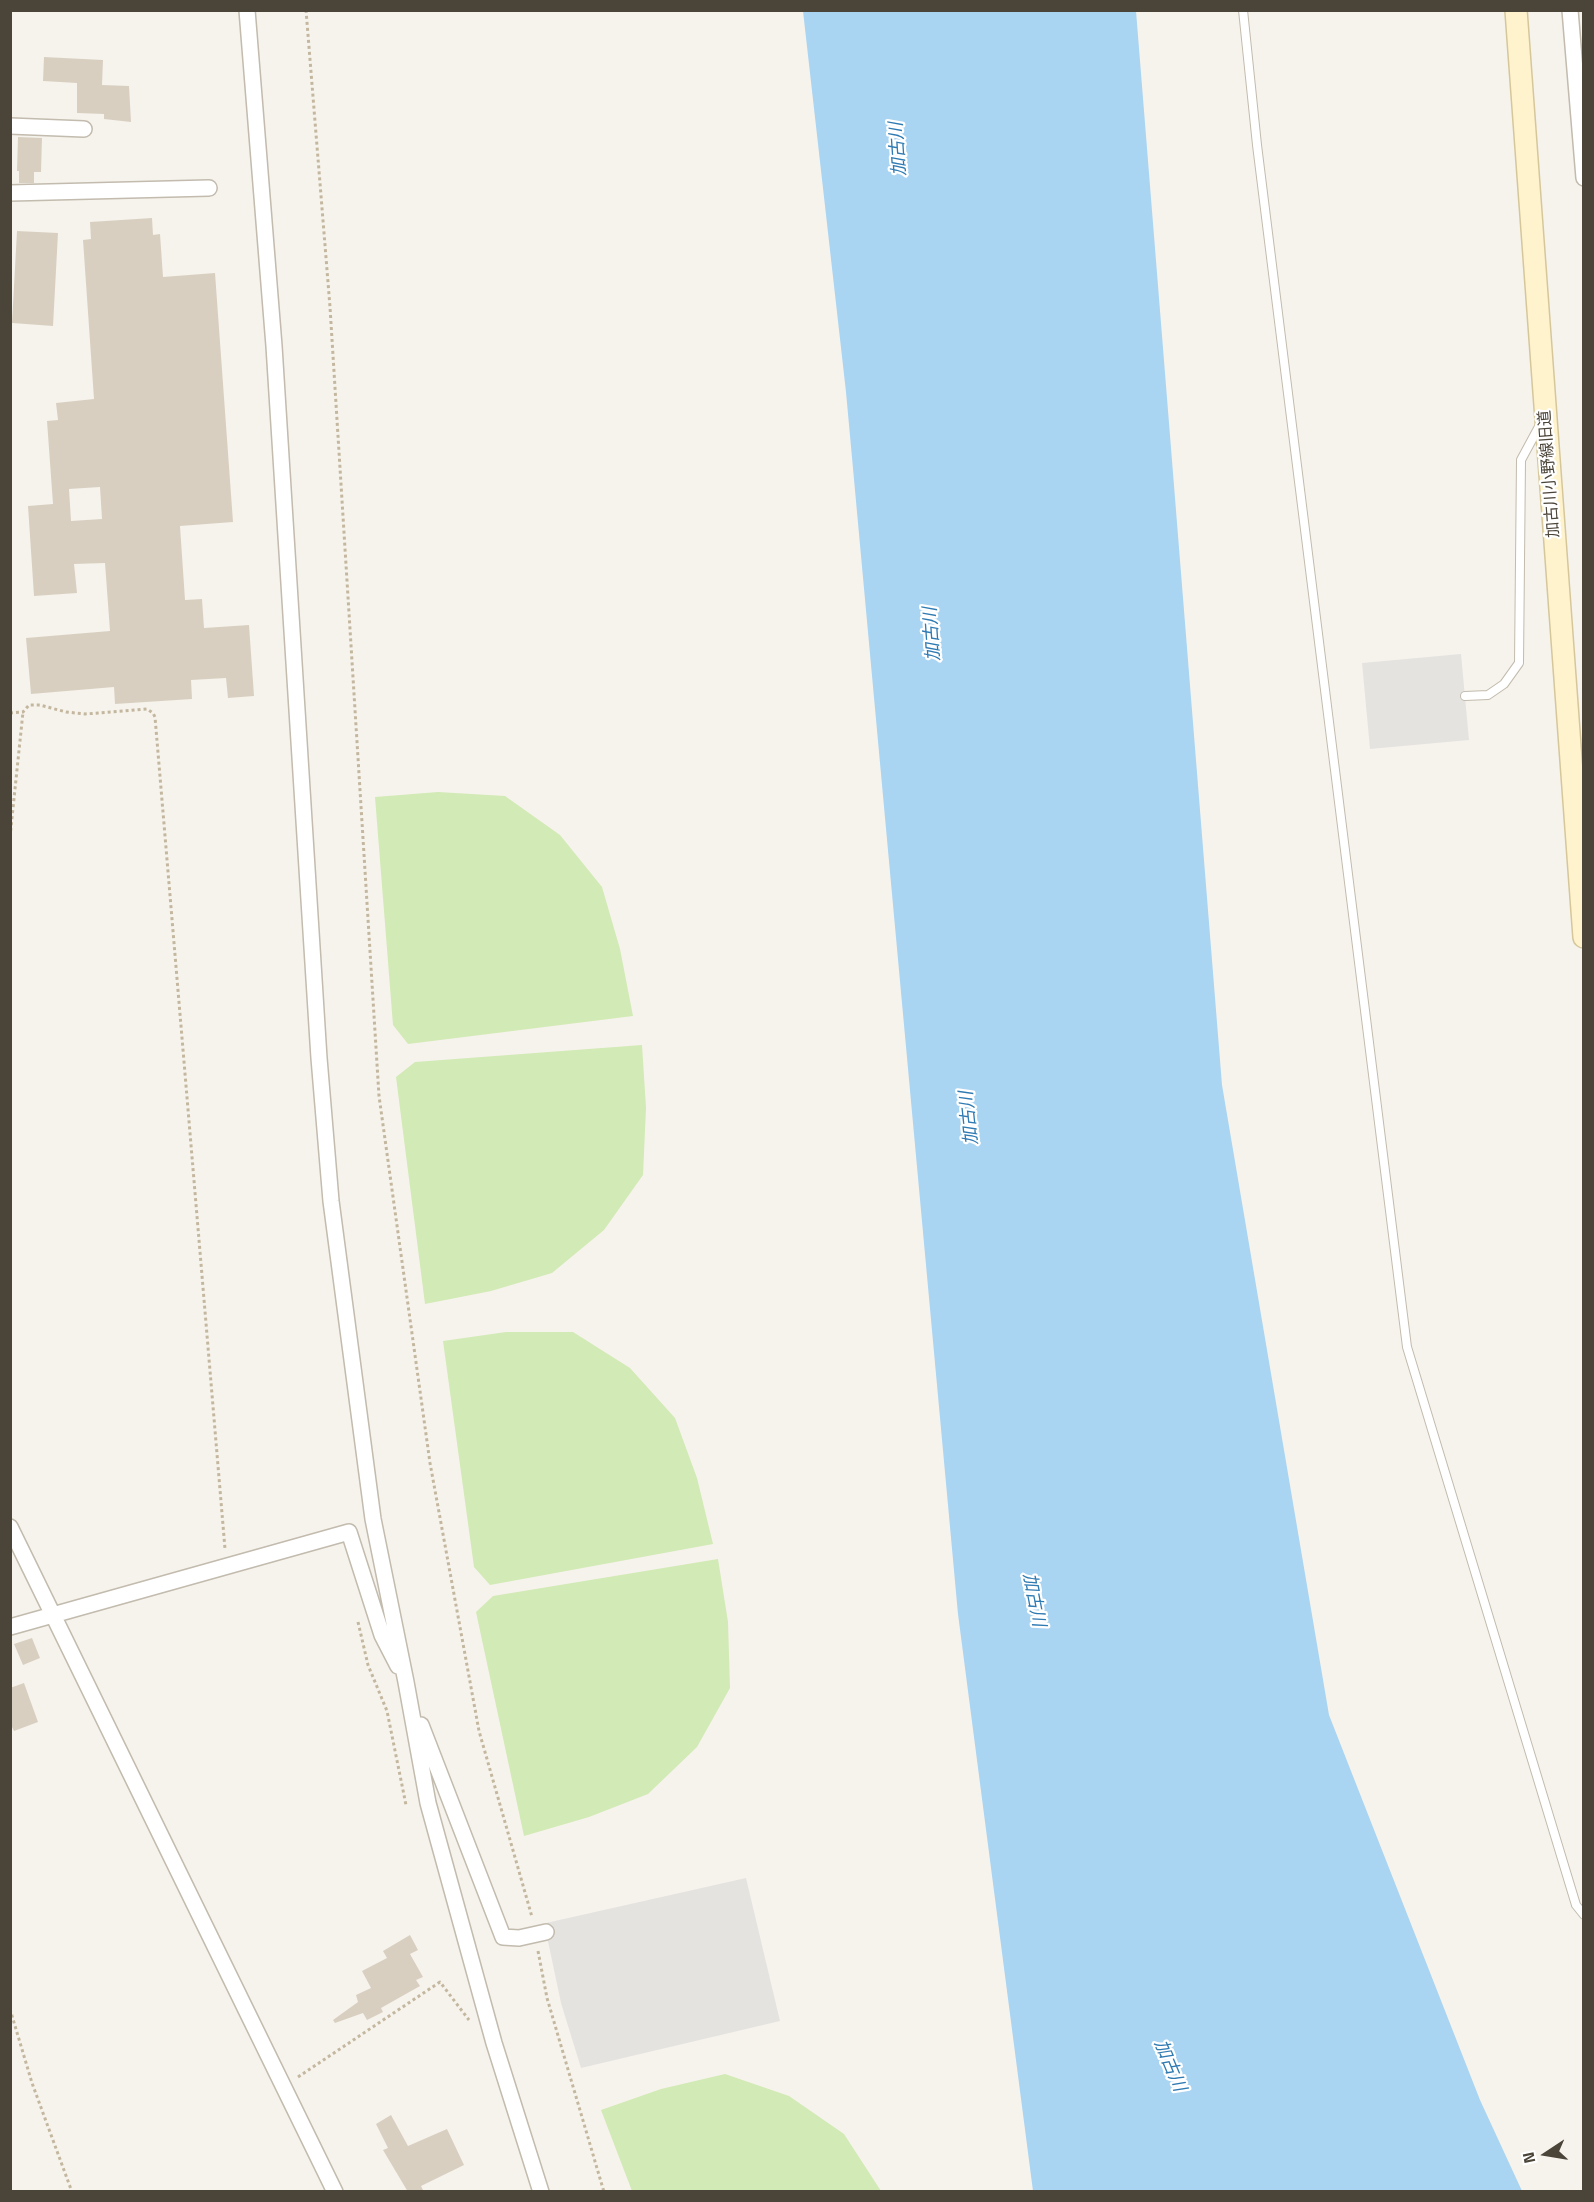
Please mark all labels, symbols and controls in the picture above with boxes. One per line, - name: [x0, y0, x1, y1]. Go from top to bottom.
- water label: 加古川: [886, 121, 912, 177]
- street label: 加古川小野線旧道: [1536, 409, 1564, 539]
- water label: 加古川: [920, 606, 946, 662]
- water label: 加古川: [956, 1090, 984, 1146]
- water label: 加古川: [1017, 1571, 1049, 1629]
- water label: 加古川: [1149, 2037, 1189, 2095]
- north arrow: [1516, 2124, 1576, 2184]
- text: N: [1516, 2150, 1541, 2166]

